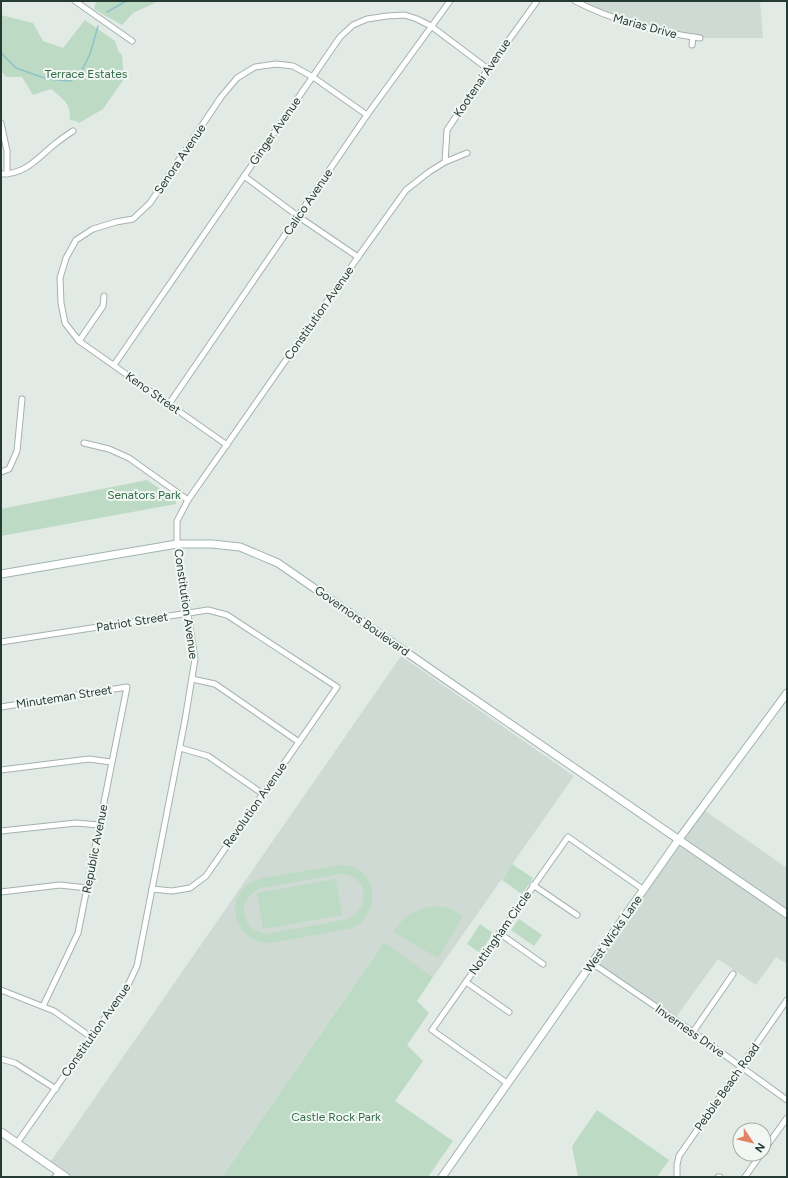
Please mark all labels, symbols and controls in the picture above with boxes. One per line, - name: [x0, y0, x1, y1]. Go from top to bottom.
- street label: Marias Drive: [612, 11, 679, 41]
- street label: Kootenai Avenue: [451, 36, 514, 120]
- park label: Terrace Estates: [45, 67, 128, 81]
- street label: Ginger Avenue: [246, 94, 304, 168]
- street label: Senora Avenue: [151, 121, 209, 197]
- street label: Calico Avenue: [281, 166, 336, 238]
- street label: Constitution Avenue: [281, 263, 357, 362]
- street label: Keno Street: [123, 369, 184, 417]
- park label: Senators Park: [107, 488, 181, 502]
- street label: Constitution Avenue: [171, 548, 201, 660]
- street label: Governors Boulevard: [312, 583, 412, 659]
- street label: Patriot Street: [95, 609, 169, 635]
- street label: Minuteman Street: [15, 682, 113, 711]
- street label: Revolution Avenue: [220, 759, 290, 850]
- street label: Republic Avenue: [80, 803, 111, 895]
- street label: Nottingham Circle: [466, 888, 534, 978]
- street label: West Wicks Lane: [581, 892, 645, 975]
- street label: Constitution Avenue: [58, 980, 134, 1079]
- street label: Inverness Drive: [653, 1002, 728, 1060]
- street label: Pebble Beach Road: [692, 1041, 762, 1133]
- park label: Castle Rock Park: [291, 1110, 381, 1124]
- north arrow: [732, 1122, 772, 1162]
- text: N: [752, 1140, 768, 1155]

